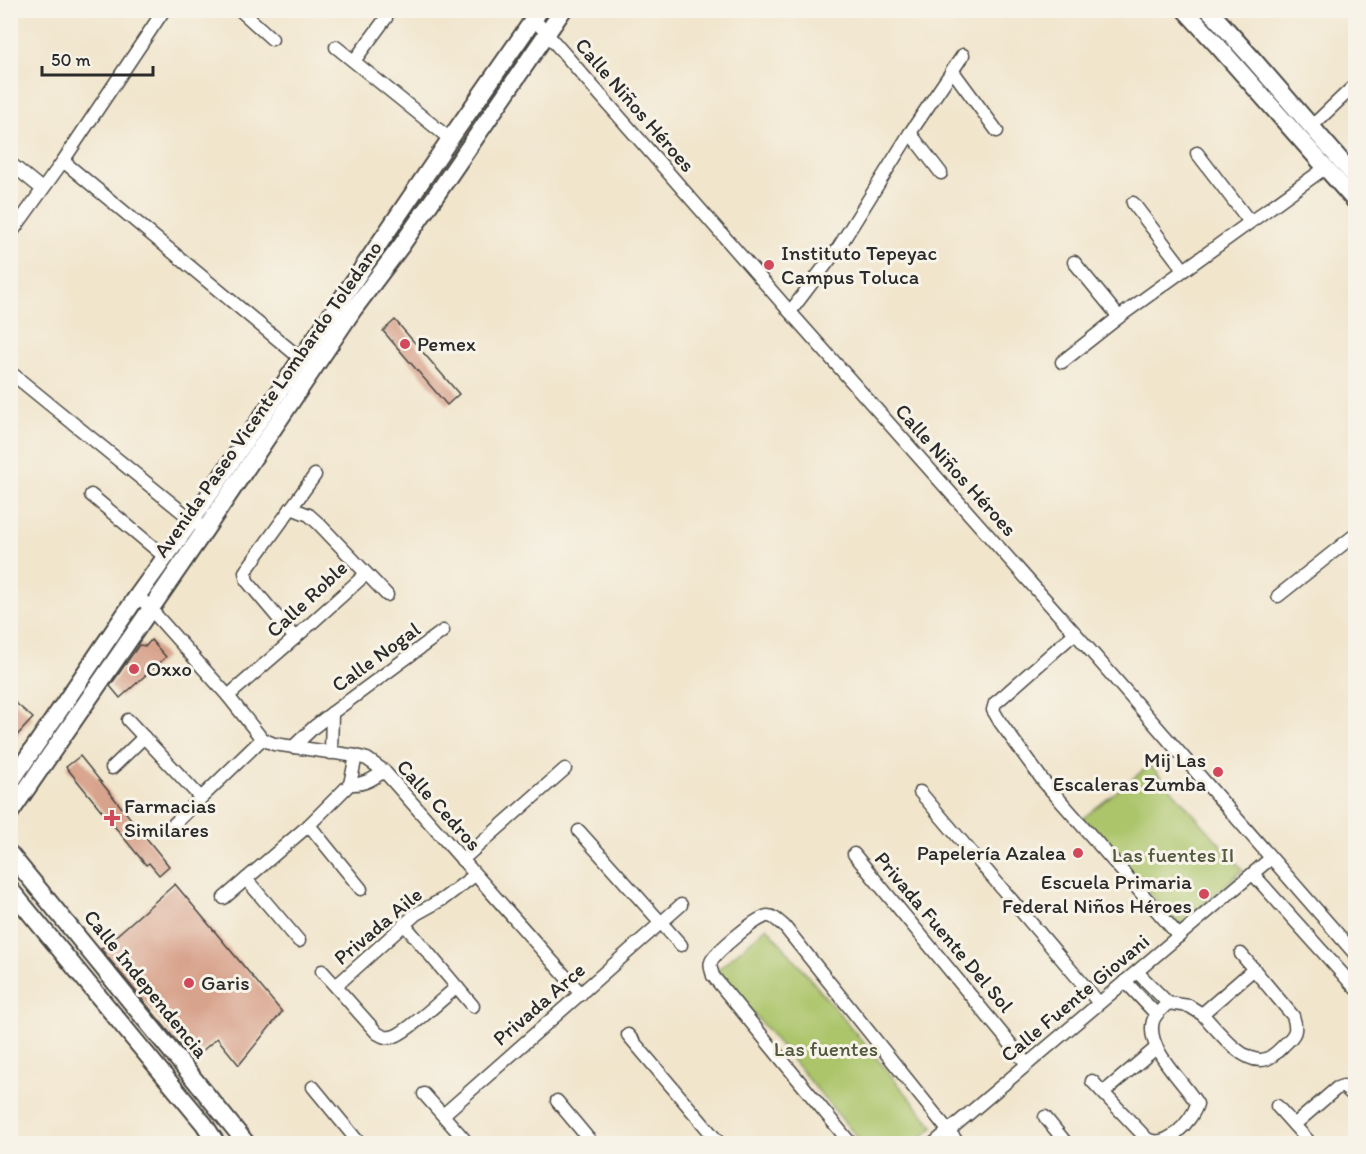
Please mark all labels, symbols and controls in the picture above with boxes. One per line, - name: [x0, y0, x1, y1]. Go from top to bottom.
- street label: Calle Niños Héroes: [570, 32, 701, 177]
- scale bar: [42, 39, 153, 77]
- text: 50 m: [51, 49, 91, 71]
- street label: Avenida Paseo Vicente Lombardo Toledano: [148, 236, 387, 562]
- place label: Instituto Tepeyac Campus Toluca: [781, 240, 937, 289]
- marker: Instituto Tepeyac Campus Toluca: [762, 258, 776, 272]
- place label: Pemex: [417, 331, 476, 356]
- marker: Pemex: [398, 337, 412, 351]
- street label: Calle Niños Héroes: [890, 398, 1023, 541]
- street label: Calle Roble: [261, 555, 352, 642]
- street label: Calle Nogal: [326, 616, 425, 697]
- place label: Oxxo: [146, 656, 192, 681]
- marker: Oxxo: [127, 662, 141, 676]
- place label: Mij Las Escaleras Zumba: [1053, 747, 1206, 796]
- street label: Calle Cedros: [392, 754, 487, 856]
- marker: Mij Las Escaleras Zumba: [1211, 765, 1225, 779]
- place label: Farmacias Similares: [124, 793, 216, 842]
- marker: Farmacias Similares: [105, 811, 119, 825]
- place label: Papelería Azalea: [917, 840, 1066, 865]
- park label: Las fuentes II: [1112, 842, 1234, 867]
- street label: Privada Fuente Del Sol: [870, 846, 1019, 1017]
- marker: Papelería Azalea: [1071, 846, 1085, 860]
- place label: Escuela Primaria Federal Niños Héroes: [1002, 869, 1192, 918]
- street label: Privada Aile: [328, 881, 427, 970]
- marker: Escuela Primaria Federal Niños Héroes: [1197, 887, 1211, 901]
- street label: Calle Independencia: [79, 904, 214, 1063]
- street label: Calle Fuente Giovani: [995, 928, 1154, 1067]
- street label: Privada Arce: [487, 957, 590, 1051]
- place label: Garis: [201, 970, 250, 995]
- marker: Garis: [182, 976, 196, 990]
- park label: Las fuentes: [774, 1036, 878, 1061]

